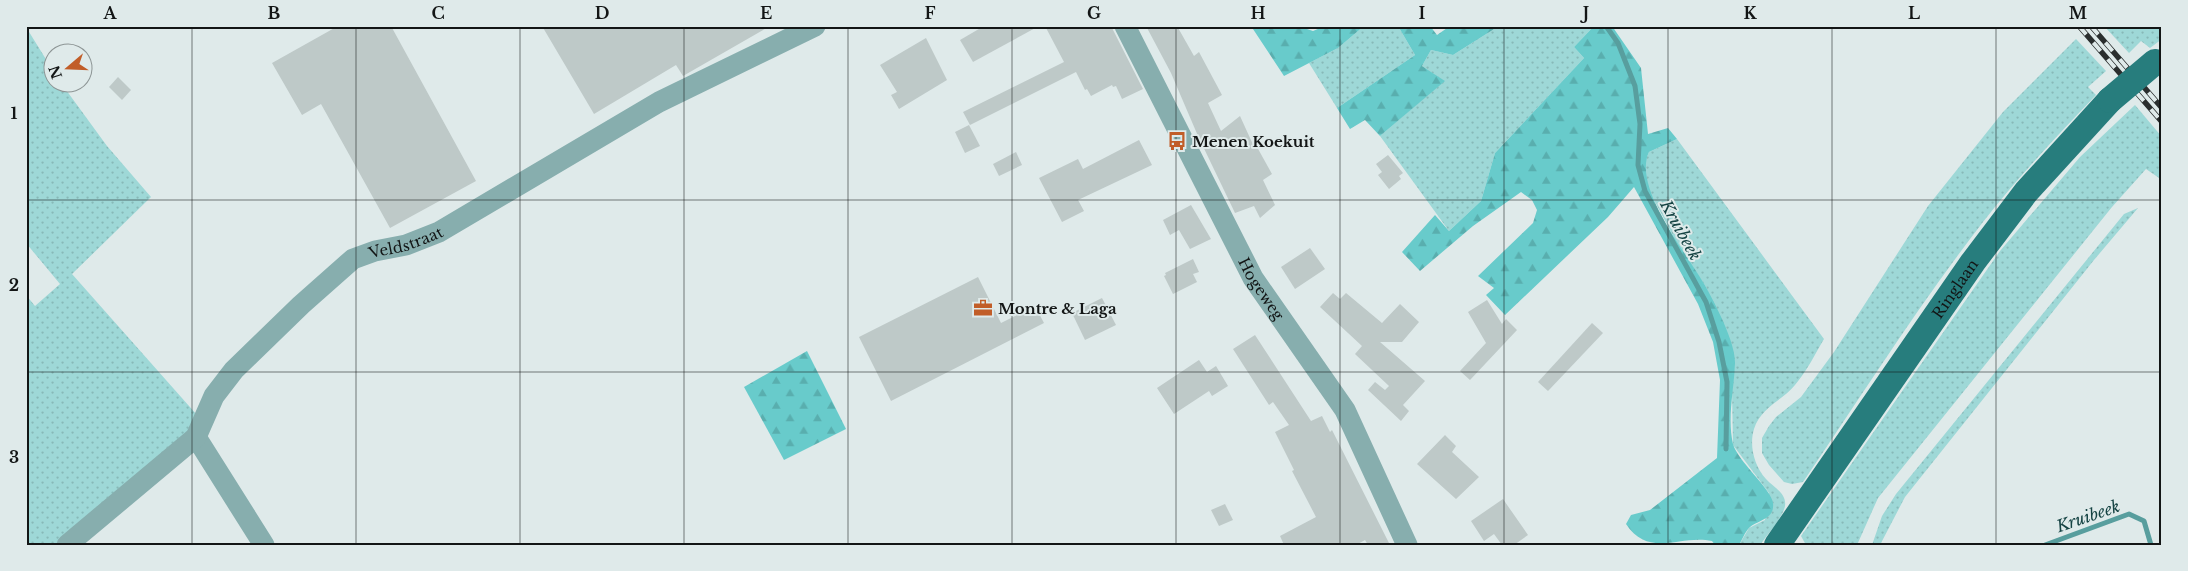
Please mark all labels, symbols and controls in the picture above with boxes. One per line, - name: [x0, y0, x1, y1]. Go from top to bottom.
- text: A: [103, 3, 118, 23]
- text: B: [268, 3, 281, 23]
- text: C: [431, 3, 445, 23]
- text: D: [595, 3, 609, 23]
- text: E: [760, 3, 772, 23]
- text: F: [924, 3, 936, 23]
- text: G: [1087, 3, 1101, 23]
- text: H: [1250, 3, 1266, 23]
- text: I: [1419, 3, 1426, 23]
- text: J: [1580, 3, 1589, 23]
- text: K: [1743, 3, 1757, 23]
- text: L: [1908, 3, 1920, 23]
- text: M: [2069, 3, 2087, 23]
- north arrow: [42, 42, 92, 92]
- text: N: [45, 63, 66, 81]
- text: 1: [11, 103, 18, 123]
- bus stop icon: Menen Koekuit: [1166, 130, 1188, 152]
- place label: Menen Koekuit: [1192, 132, 1315, 151]
- water label: Kruibeek: [1656, 195, 1706, 264]
- street label: Veldstraat: [365, 222, 447, 262]
- street label: Hogeweg: [1235, 254, 1289, 324]
- street label: Ringlaan: [1927, 255, 1982, 322]
- text: 2: [9, 275, 19, 295]
- office icon: Montre & Laga: [972, 297, 994, 319]
- place label: Montre & Laga: [998, 299, 1117, 318]
- text: 3: [9, 447, 19, 467]
- water label: Kruibeek: [2053, 496, 2122, 537]

